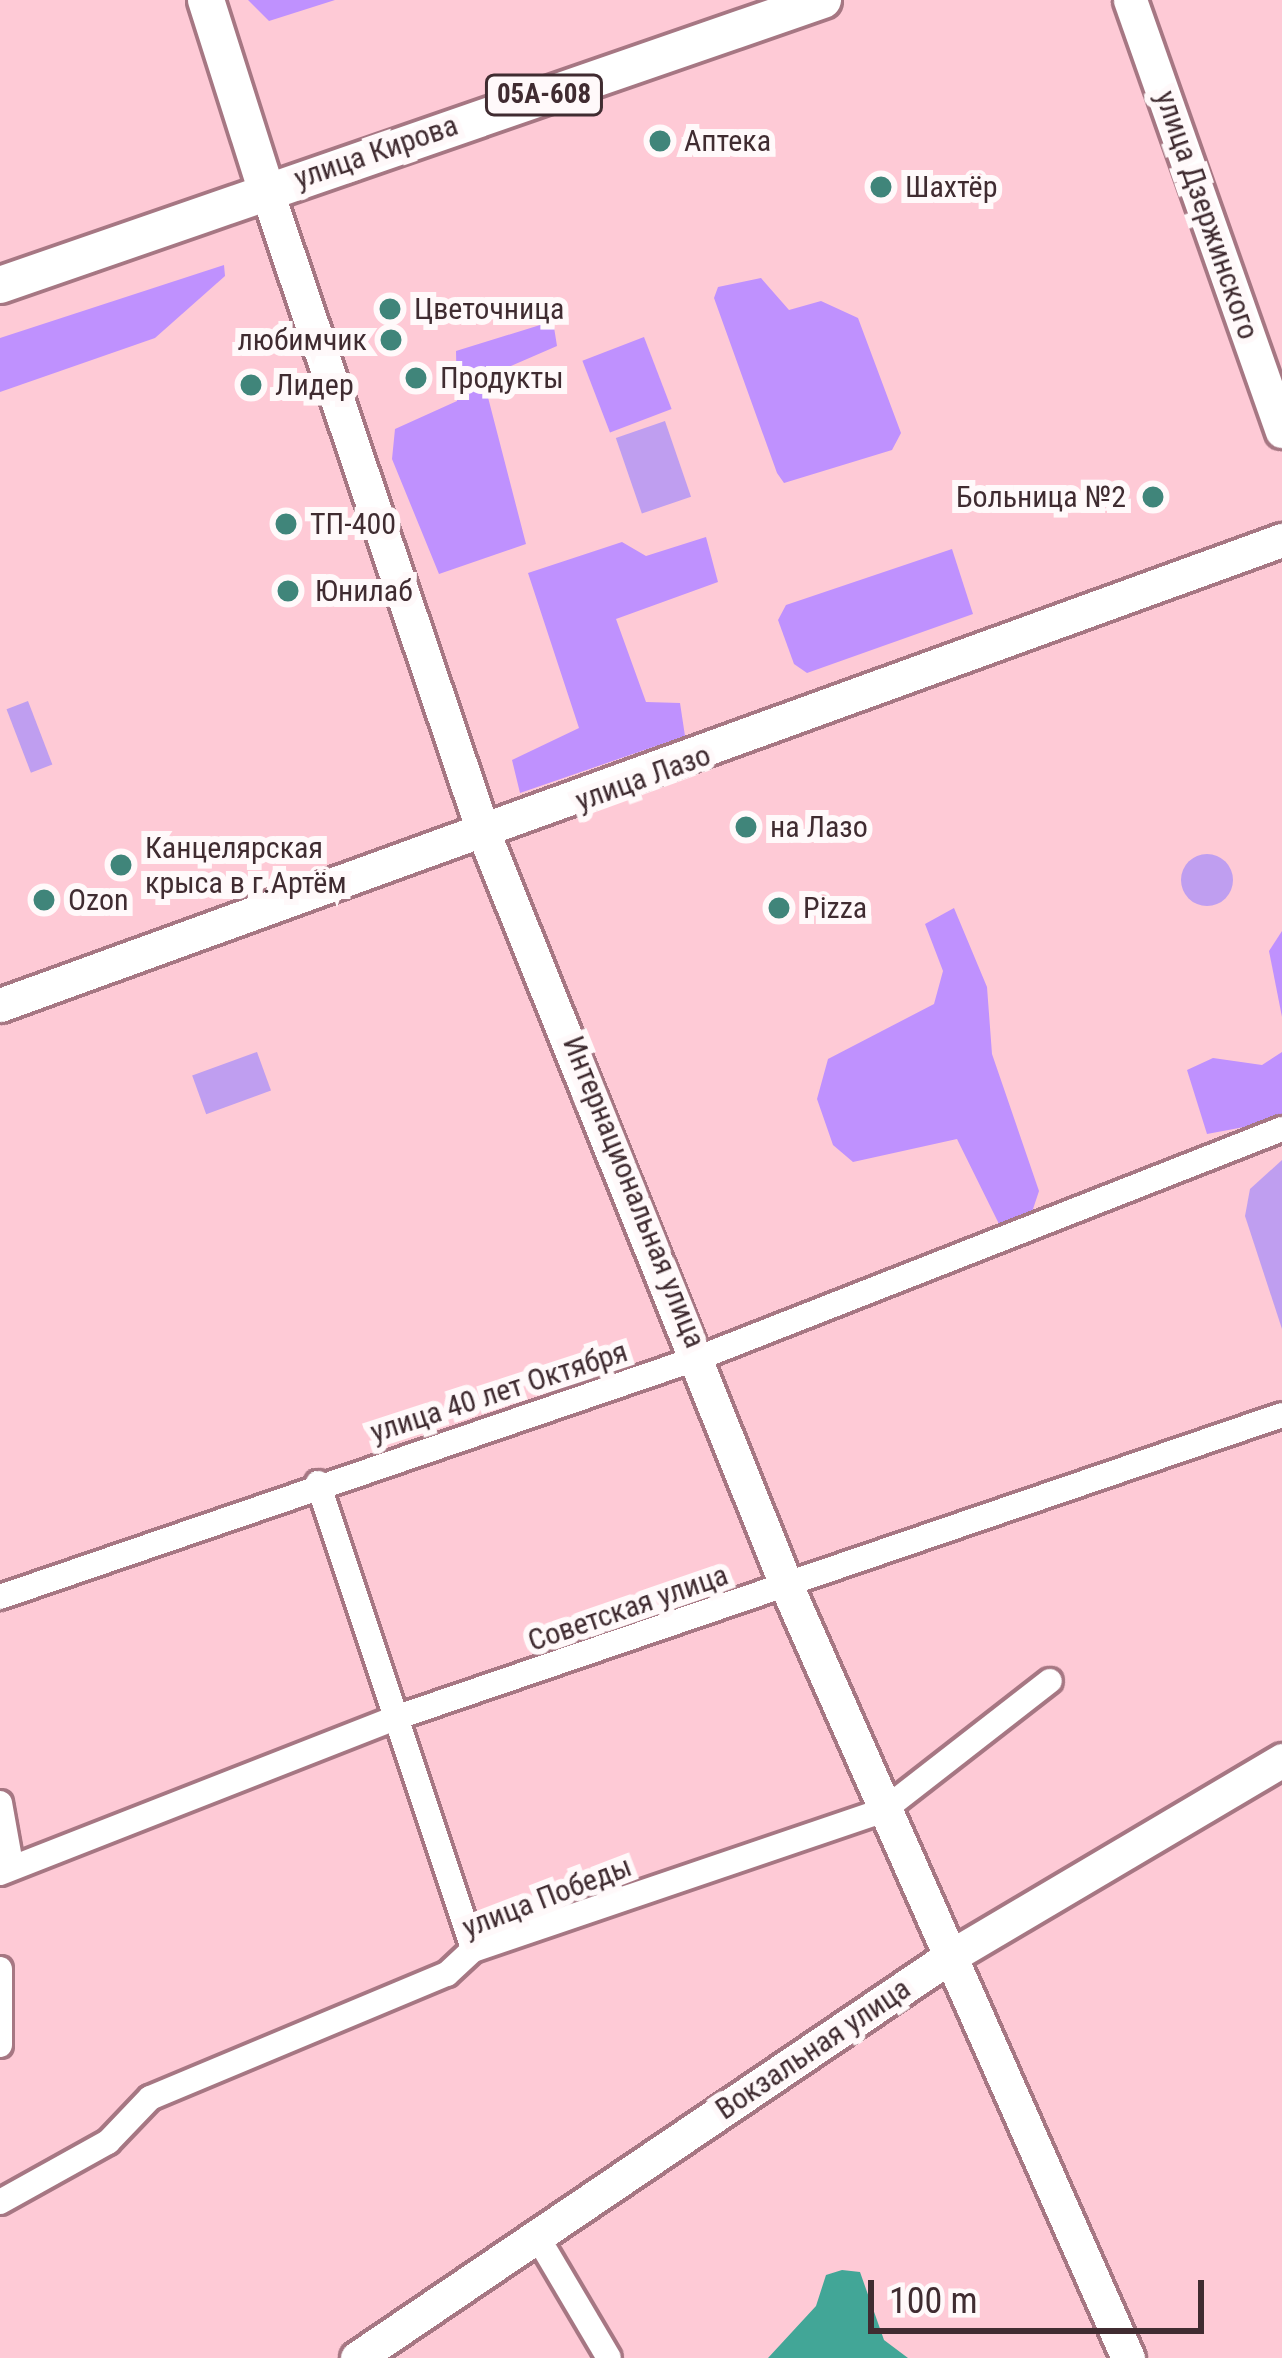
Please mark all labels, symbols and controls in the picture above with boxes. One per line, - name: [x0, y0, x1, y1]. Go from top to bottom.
- road number: 05А-608: [484, 74, 604, 116]
- street label: улица Дзержинского: [1148, 86, 1266, 344]
- street label: улица Кирова: [290, 107, 462, 197]
- place label: Аптека: [684, 123, 771, 159]
- marker: Аптека: [647, 128, 673, 154]
- place label: Шахтёр: [905, 169, 997, 205]
- marker: Шахтёр: [868, 174, 894, 200]
- place label: Цветочница: [414, 291, 564, 327]
- marker: Цветочница: [377, 296, 403, 322]
- place label: любимчик: [237, 322, 367, 358]
- marker: любимчик: [378, 327, 404, 353]
- place label: Продукты: [440, 360, 564, 396]
- marker: Продукты: [403, 365, 429, 391]
- place label: Лидер: [275, 367, 354, 403]
- marker: Лидер: [238, 372, 264, 398]
- place label: Больница №2: [956, 479, 1126, 515]
- marker: Больница №2: [1137, 481, 1169, 513]
- place label: ТП-400: [310, 506, 396, 542]
- marker: ТП-400: [273, 511, 299, 537]
- place label: Юнилаб: [315, 573, 413, 609]
- marker: Юнилаб: [272, 575, 304, 607]
- street label: улица Лазо: [571, 737, 715, 819]
- place label: на Лазо: [770, 809, 868, 845]
- marker: на Лазо: [733, 814, 759, 840]
- place label: Канцелярская крыса в г.Артём: [145, 830, 347, 900]
- marker: Канцелярская крыса в г.Артём: [108, 852, 134, 878]
- place label: Ozon: [68, 882, 129, 918]
- marker: Ozon: [31, 887, 57, 913]
- place label: Pizza: [803, 890, 867, 926]
- marker: Pizza: [766, 895, 792, 921]
- street label: Интернациональная улица: [555, 1031, 713, 1353]
- street label: улица 40 лет Октября: [366, 1333, 632, 1451]
- street label: Советская улица: [523, 1557, 733, 1659]
- street label: улица Победы: [457, 1848, 637, 1946]
- street label: Вокзальная улица: [709, 1971, 917, 2127]
- scale bar: [874, 2256, 1210, 2330]
- text: 100 m: [889, 2280, 978, 2322]

